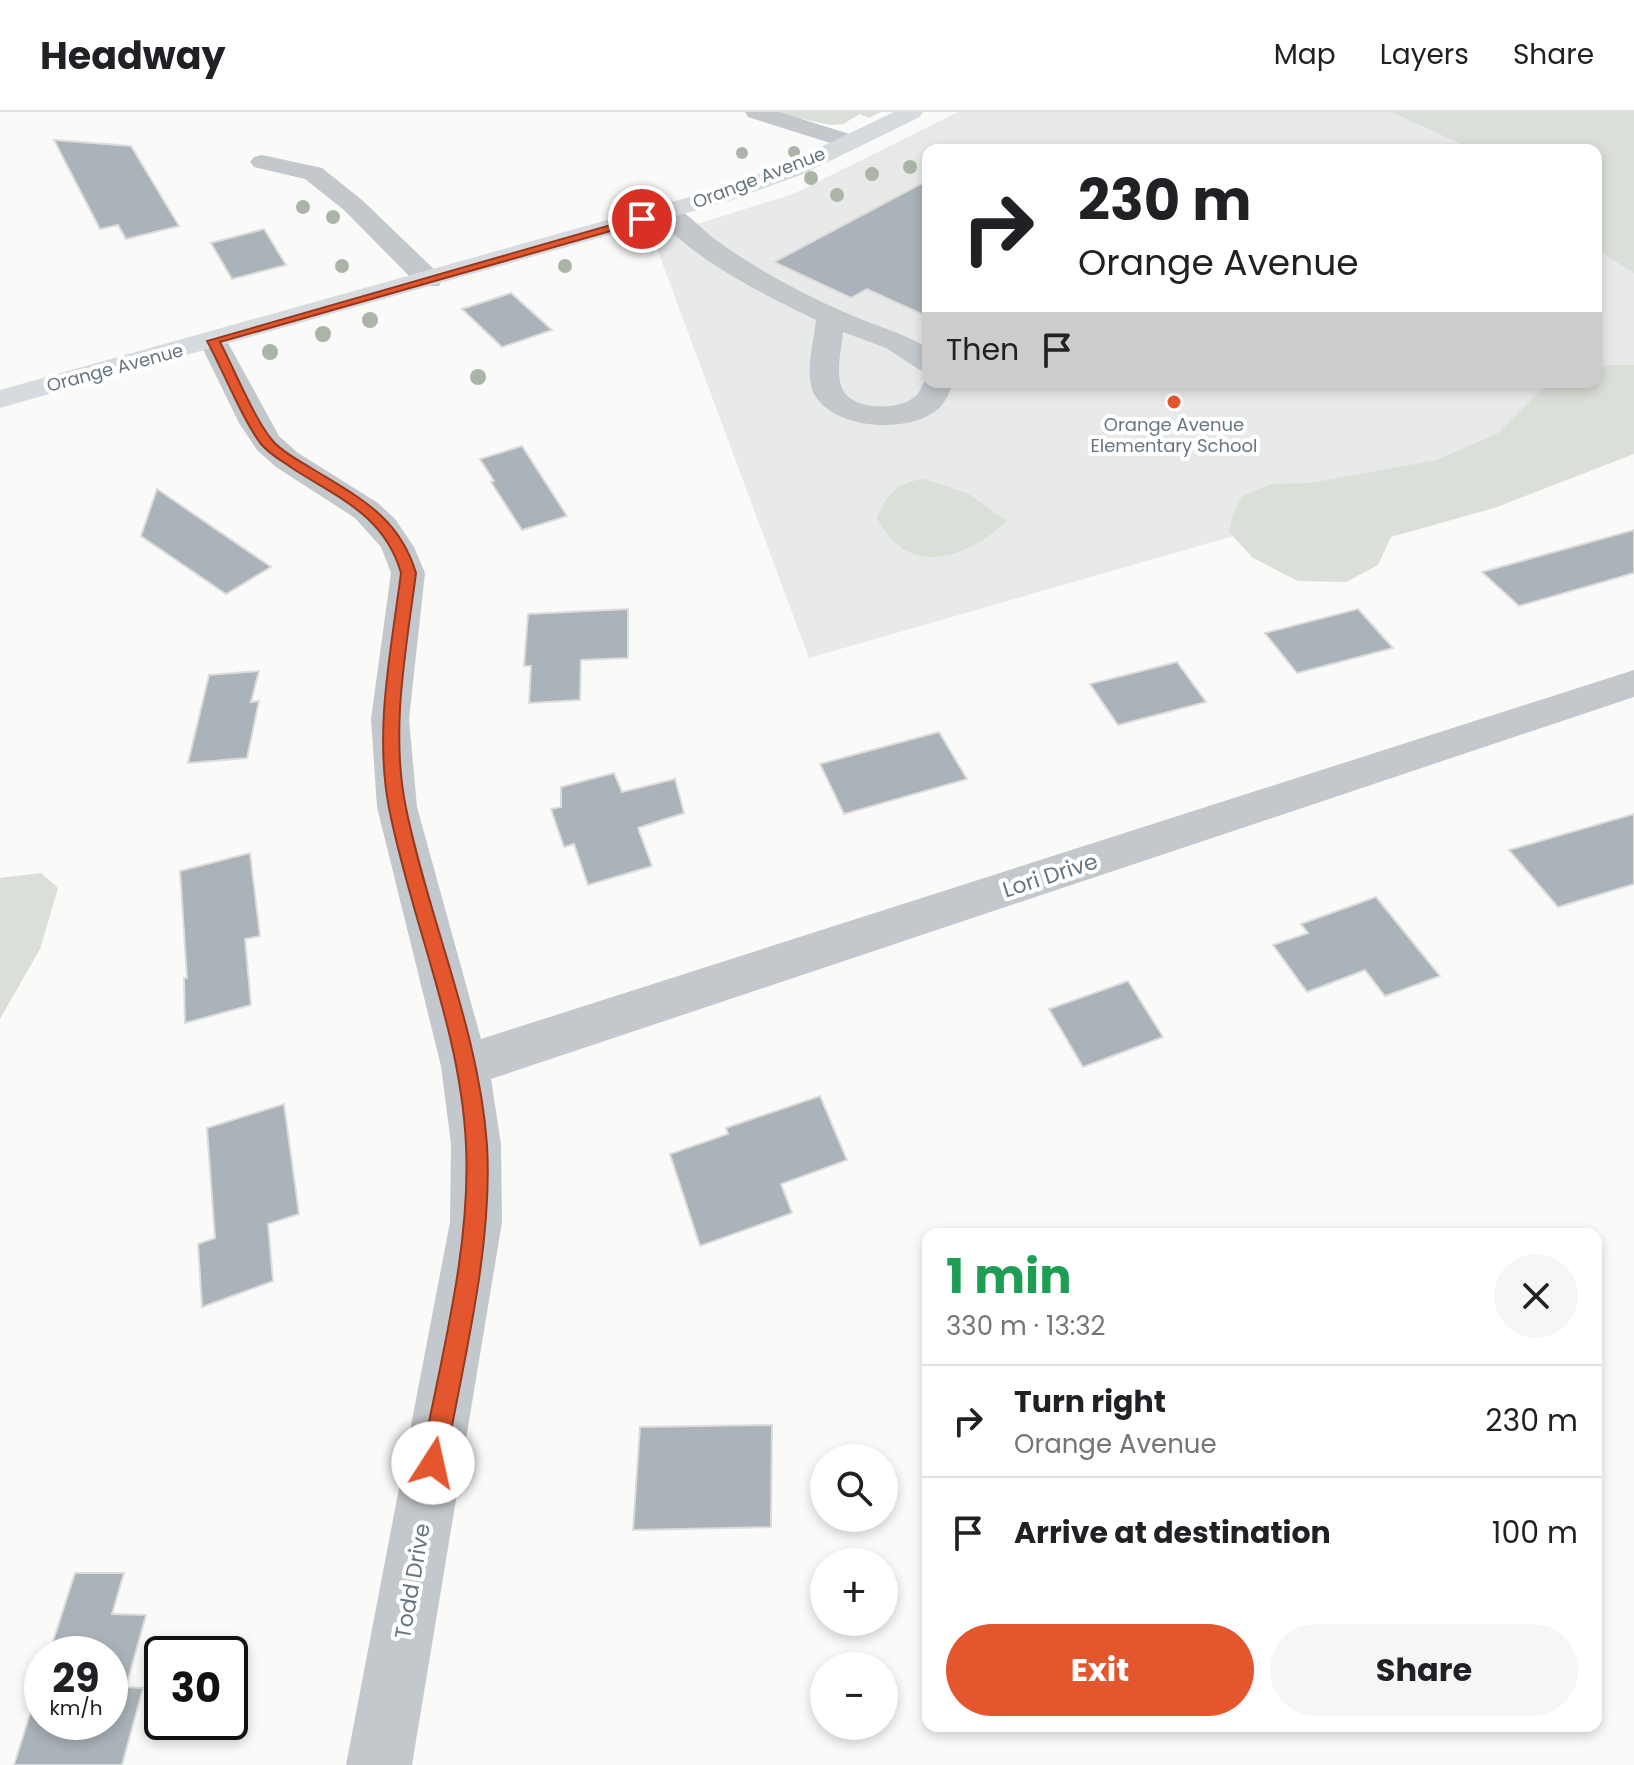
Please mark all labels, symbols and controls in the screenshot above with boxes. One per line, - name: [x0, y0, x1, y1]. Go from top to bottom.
- text: Headway: [40, 29, 226, 82]
- text: Map: [1274, 35, 1336, 74]
- text: Layers: [1380, 35, 1469, 74]
- text: Share: [1513, 35, 1594, 74]
- street label: Orange Avenue: [689, 141, 829, 214]
- text: 230 m: [1078, 161, 1252, 240]
- icon: right: [946, 176, 1050, 280]
- pin: [608, 185, 676, 253]
- icon: arrive: [620, 197, 664, 241]
- text: Orange Avenue: [1078, 237, 1359, 288]
- text: Then: [946, 328, 1019, 371]
- icon: arrive: [1035, 328, 1079, 372]
- street label: Orange Avenue: [44, 337, 186, 398]
- marker: Orange Avenue Elementary School: [1165, 393, 1183, 411]
- place label: Orange Avenue Elementary School: [1091, 412, 1257, 458]
- street label: Lori Drive: [999, 846, 1102, 905]
- text: 1 min: [946, 1243, 1072, 1310]
- button: close: [1494, 1254, 1578, 1338]
- text: 330 m · 13:32: [946, 1308, 1106, 1344]
- text: Turn right: [1014, 1380, 1166, 1423]
- icon: right: [946, 1399, 990, 1443]
- text: 230 m: [1485, 1399, 1578, 1442]
- position arrow: [391, 1421, 475, 1505]
- text: Orange Avenue: [1014, 1426, 1217, 1462]
- map controls: [810, 1444, 898, 1740]
- button: search: [810, 1444, 898, 1532]
- icon: arrive: [946, 1511, 990, 1555]
- text: Arrive at destination: [1014, 1511, 1331, 1554]
- text: 100 m: [1492, 1511, 1578, 1554]
- street label: Todd Drive: [387, 1521, 438, 1641]
- button: +: [810, 1548, 898, 1636]
- button: Exit: [946, 1624, 1254, 1716]
- button: Share: [1270, 1624, 1578, 1716]
- speed limit sign: 30: [144, 1636, 248, 1740]
- text: 29: [52, 1650, 100, 1706]
- button: −: [810, 1652, 898, 1740]
- text: km/h: [49, 1694, 103, 1722]

